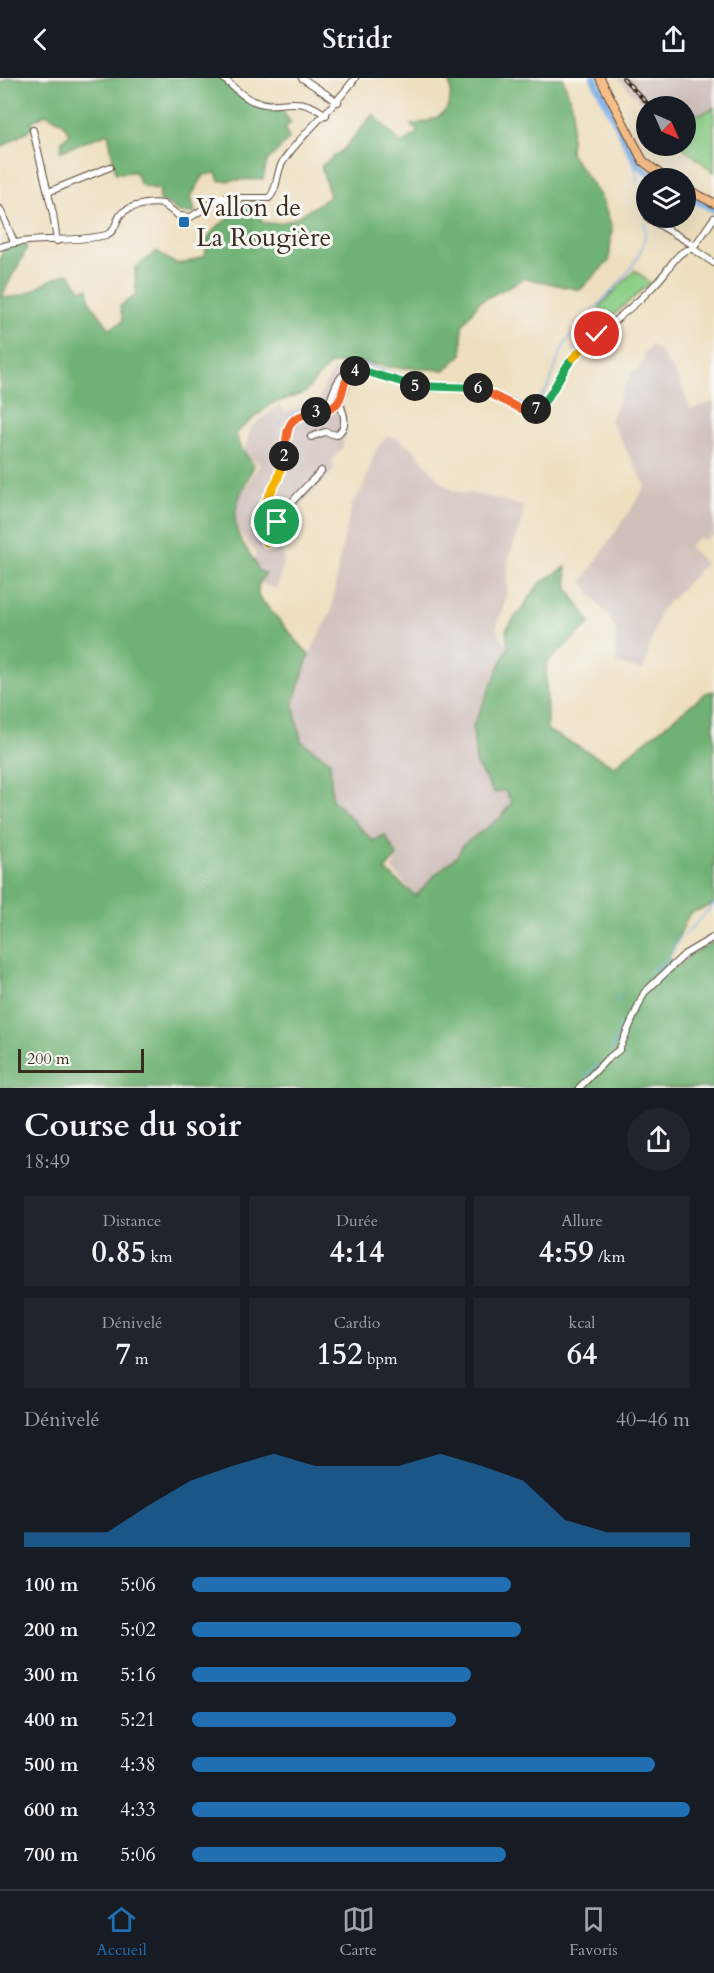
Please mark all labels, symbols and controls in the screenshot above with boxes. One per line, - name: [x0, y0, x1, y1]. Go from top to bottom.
- text: Stridr: [322, 21, 392, 58]
- icon: back: [24, 23, 57, 56]
- icon: share: [657, 23, 690, 56]
- north arrow: [636, 96, 696, 156]
- map controls: [636, 96, 696, 228]
- button: layers: [636, 168, 696, 228]
- place label: Vallon de La Rougière: [196, 190, 331, 255]
- marker: Vallon de La Rougière: [177, 215, 191, 229]
- pin: [571, 308, 622, 359]
- icon: check: [580, 317, 613, 350]
- pin: 4: [340, 356, 370, 386]
- text: 4: [351, 360, 359, 382]
- pin: 5: [400, 371, 430, 401]
- pin: 6: [463, 373, 493, 403]
- text: 5: [411, 375, 419, 397]
- text: 6: [474, 377, 482, 399]
- pin: 7: [521, 394, 551, 424]
- pin: 3: [301, 397, 331, 427]
- text: 7: [532, 398, 540, 420]
- text: 3: [312, 401, 320, 423]
- pin: 2: [269, 441, 299, 471]
- text: 2: [280, 445, 288, 467]
- pin: [251, 496, 302, 547]
- icon: arrive: [260, 505, 293, 538]
- scale bar: [18, 1046, 144, 1073]
- text: 200 m: [27, 1048, 69, 1070]
- text: Course du soir: [24, 1103, 241, 1148]
- button: share: [627, 1108, 690, 1171]
- text: 18:49: [24, 1148, 70, 1175]
- text: Distance: [103, 1210, 161, 1232]
- text: Durée: [336, 1210, 378, 1232]
- text: Allure: [561, 1210, 603, 1232]
- text: 0.85: [91, 1232, 146, 1273]
- text: 4:14: [330, 1232, 384, 1273]
- text: 4:59: [539, 1232, 594, 1273]
- text: km: [146, 1246, 173, 1268]
- text: /km: [594, 1246, 625, 1268]
- text: Dénivelé: [102, 1312, 162, 1334]
- text: Cardio: [334, 1312, 380, 1334]
- text: kcal: [569, 1312, 595, 1334]
- text: 7: [115, 1334, 131, 1375]
- text: 152: [316, 1334, 363, 1375]
- text: 64: [567, 1334, 597, 1375]
- text: m: [131, 1348, 149, 1370]
- text: bpm: [363, 1348, 398, 1370]
- text: Dénivelé: [24, 1406, 100, 1433]
- text: 40–46 m: [616, 1406, 690, 1433]
- text: 100 m: [24, 1571, 79, 1598]
- text: 5:06: [120, 1571, 156, 1598]
- text: 200 m: [24, 1616, 79, 1643]
- text: 5:02: [120, 1616, 156, 1643]
- text: 300 m: [24, 1661, 79, 1688]
- text: 5:16: [120, 1661, 156, 1688]
- text: 400 m: [24, 1706, 79, 1733]
- text: 5:21: [120, 1706, 156, 1733]
- text: 500 m: [24, 1751, 79, 1778]
- text: 4:38: [120, 1751, 156, 1778]
- text: 600 m: [24, 1796, 79, 1823]
- text: 4:33: [120, 1796, 156, 1823]
- text: 700 m: [24, 1841, 79, 1868]
- text: 5:06: [120, 1841, 156, 1868]
- tab: Accueil: [96, 1903, 147, 1961]
- tab: Carte: [339, 1903, 377, 1961]
- tab: Favoris: [569, 1903, 618, 1961]

